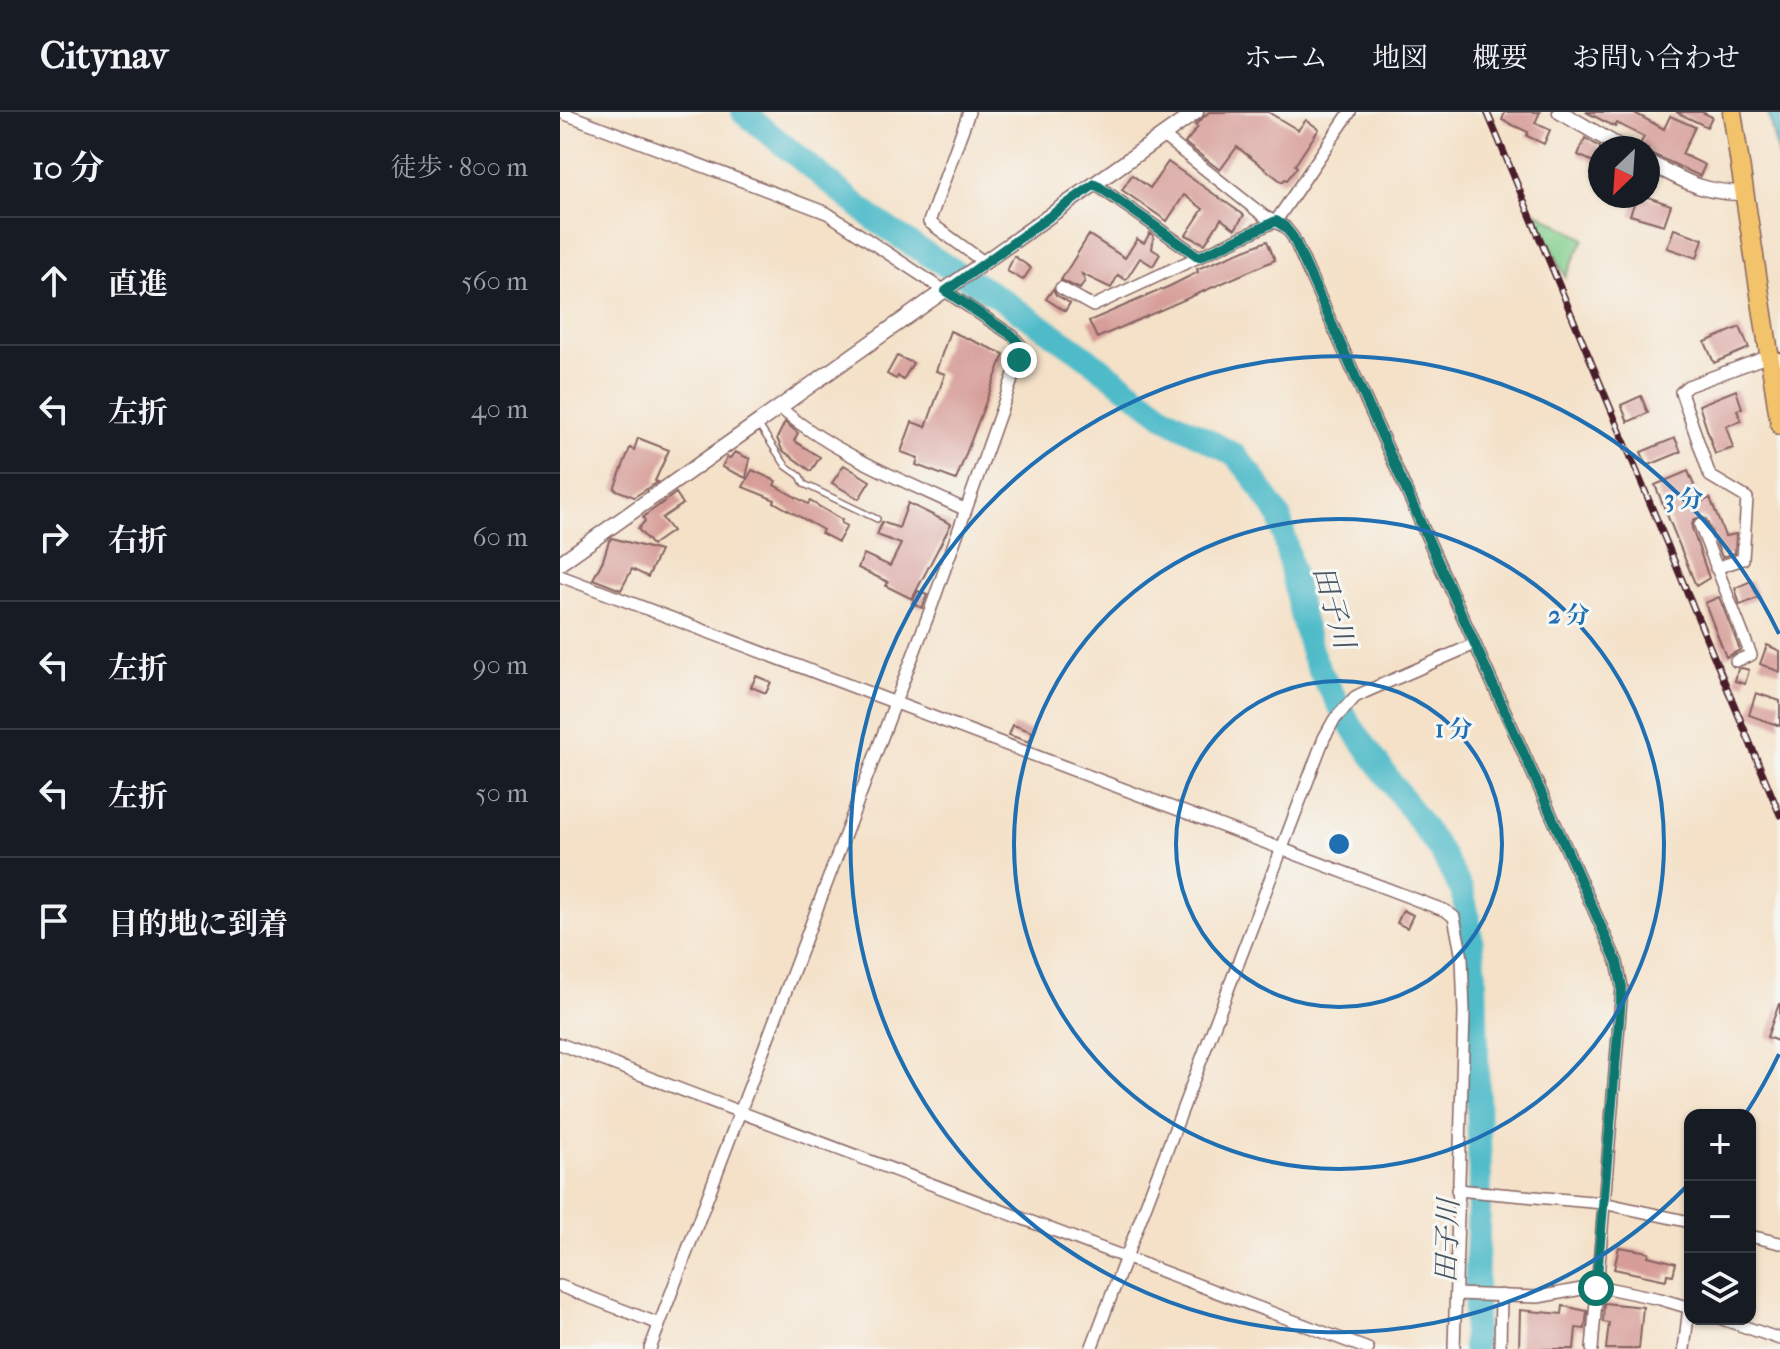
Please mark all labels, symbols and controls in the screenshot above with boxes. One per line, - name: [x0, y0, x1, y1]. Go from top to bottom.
- text: Citynav: [40, 33, 168, 78]
- text: ホーム: [1244, 41, 1328, 74]
- text: 地図: [1372, 41, 1428, 74]
- text: 概要: [1472, 41, 1528, 74]
- text: お問い合わせ: [1572, 41, 1740, 74]
- north arrow: [1588, 136, 1660, 208]
- text: 10 分: [32, 148, 104, 188]
- text: 徒歩 · 800 m: [391, 152, 528, 183]
- icon: ahead: [32, 259, 76, 303]
- text: 560 m: [461, 266, 528, 297]
- text: 直進: [108, 267, 168, 302]
- route end: [1001, 342, 1037, 378]
- icon: left: [32, 387, 76, 431]
- text: 40 m: [471, 394, 528, 425]
- text: 左折: [108, 395, 168, 430]
- text: 3 分: [1665, 485, 1704, 513]
- icon: right: [32, 515, 76, 559]
- text: 60 m: [472, 522, 528, 553]
- text: 右折: [108, 523, 168, 558]
- water label: 田子川: [1307, 562, 1362, 655]
- text: 2 分: [1548, 601, 1590, 629]
- icon: left: [32, 643, 76, 687]
- text: 90 m: [473, 650, 528, 681]
- text: 左折: [108, 651, 168, 686]
- text: 1 分: [1435, 715, 1473, 743]
- icon: left: [32, 771, 76, 815]
- text: 50 m: [475, 778, 528, 809]
- text: 左折: [108, 779, 168, 814]
- centre of rings: [1325, 830, 1353, 858]
- icon: arrive: [32, 899, 76, 943]
- text: 目的地に到着: [108, 907, 288, 942]
- map controls: [1684, 1109, 1756, 1325]
- button: +: [1684, 1109, 1756, 1181]
- button: −: [1684, 1181, 1756, 1253]
- water label: 田子川: [1429, 1195, 1465, 1284]
- button: layers: [1684, 1253, 1756, 1325]
- route start: [1578, 1270, 1614, 1306]

